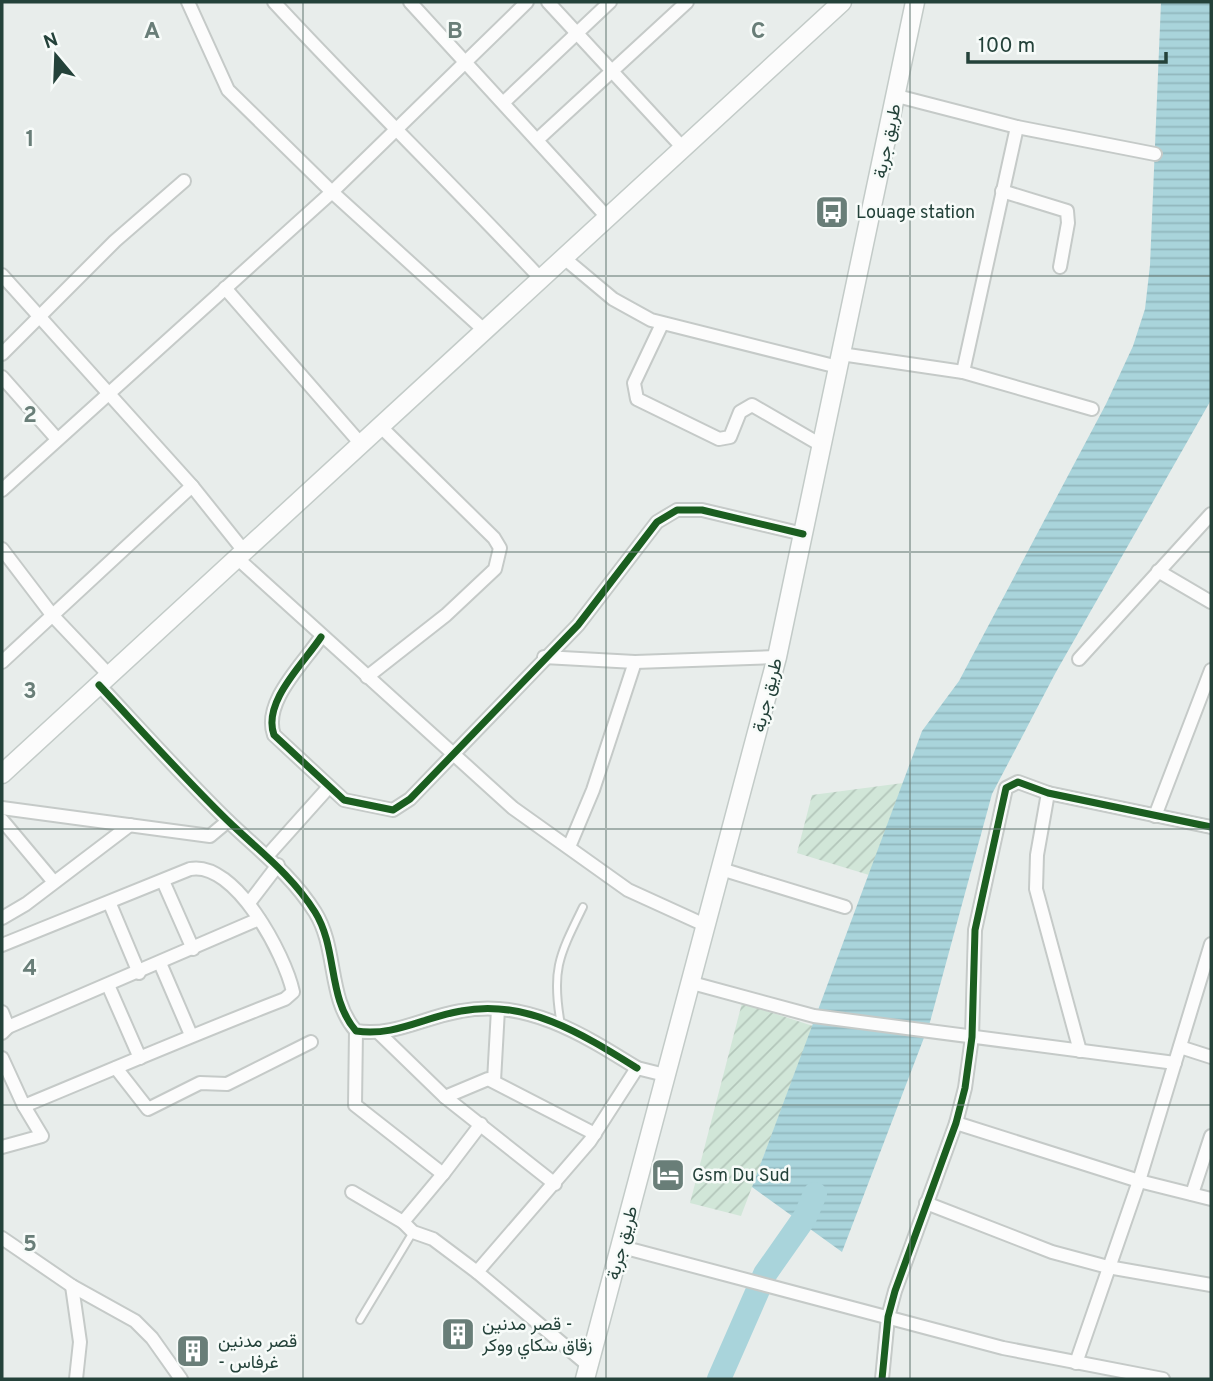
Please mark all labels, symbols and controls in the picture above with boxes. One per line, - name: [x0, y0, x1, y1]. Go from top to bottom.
- text: A: [144, 18, 160, 47]
- text: B: [447, 18, 463, 47]
- text: C: [751, 18, 765, 47]
- north arrow: [21, 21, 91, 91]
- scale bar: [968, 21, 1166, 65]
- text: N: [41, 28, 61, 55]
- text: 100 m: [978, 33, 1035, 60]
- street label: طريق جربة: [869, 102, 908, 181]
- text: 1: [25, 126, 35, 155]
- bus stop icon: Louage station: [813, 193, 851, 231]
- place label: Louage station: [856, 202, 975, 225]
- text: 2: [23, 402, 37, 431]
- street label: طريق جربة: [748, 656, 789, 735]
- text: 3: [23, 678, 37, 707]
- text: 4: [23, 955, 37, 984]
- hotel icon: Gsm Du Sud: [649, 1156, 687, 1194]
- place label: Gsm Du Sud: [692, 1165, 790, 1188]
- street label: طريق جربة: [603, 1204, 644, 1283]
- text: 5: [23, 1231, 37, 1260]
- place label: قصر مدنين - زقاق سكاي ووكر: [481, 1314, 593, 1360]
- building icon: قصر مدنين - زقاق سكاي ووكر: [439, 1315, 477, 1353]
- place label: قصر مدنين - غرفاس: [218, 1331, 297, 1375]
- building icon: قصر مدنين - غرفاس: [174, 1332, 212, 1370]

